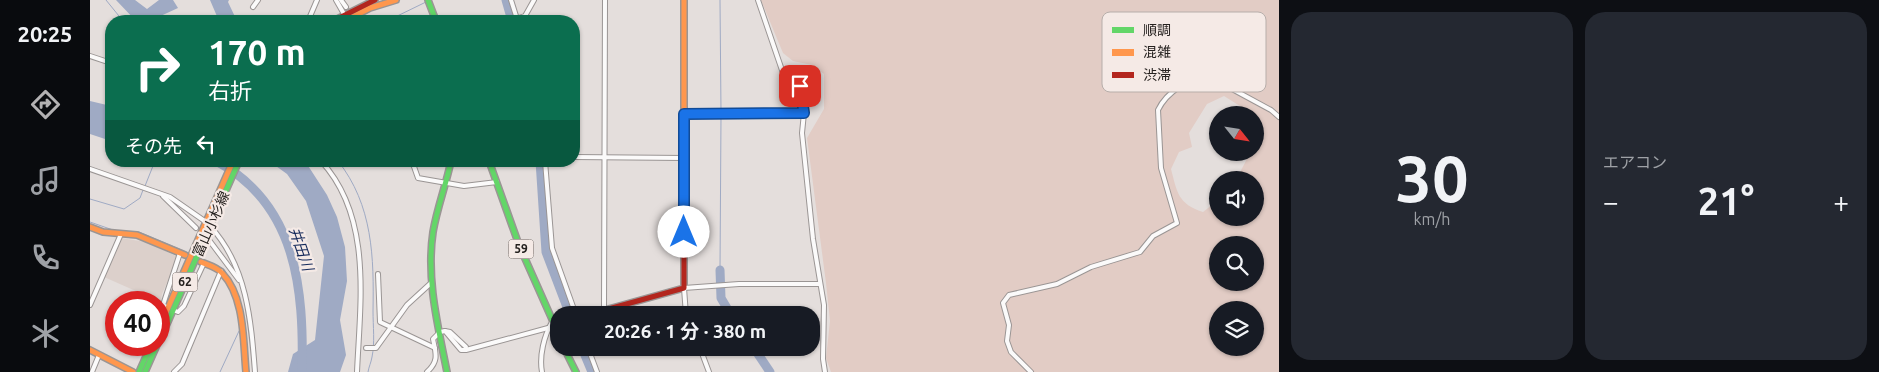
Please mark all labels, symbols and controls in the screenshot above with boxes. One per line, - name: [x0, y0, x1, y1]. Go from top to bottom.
- legend: [1102, 12, 1266, 92]
- text: 20:25: [17, 21, 73, 46]
- text: 順調: [1143, 22, 1171, 38]
- text: 170 m: [208, 32, 306, 72]
- icon: right: [125, 35, 190, 100]
- text: 混雑: [1143, 44, 1171, 60]
- pin: [779, 65, 821, 107]
- text: 渋滞: [1143, 67, 1171, 83]
- icon: arrive: [786, 72, 814, 100]
- text: 右折: [208, 78, 252, 103]
- icon: directions: [28, 87, 63, 122]
- north arrow: [1209, 106, 1264, 161]
- map controls: [1209, 106, 1264, 356]
- icon: left: [192, 130, 220, 158]
- text: その先: [125, 135, 182, 157]
- text: 30: [1395, 141, 1469, 214]
- text: エアコン: [1603, 153, 1667, 171]
- icon: music: [28, 163, 63, 198]
- button: sound: [1209, 171, 1264, 226]
- text: 21°: [1698, 180, 1754, 222]
- text: −: [1603, 186, 1619, 217]
- text: +: [1833, 186, 1849, 217]
- street label: 富山小杉線: [189, 189, 233, 259]
- position arrow: [657, 205, 709, 257]
- text: km/h: [1414, 210, 1450, 228]
- water label: 井田川: [286, 225, 317, 275]
- button: search: [1209, 236, 1264, 291]
- icon: phone: [28, 240, 63, 275]
- road number: 59: [508, 240, 534, 258]
- road number: 62: [172, 272, 198, 292]
- speed limit sign: 40: [105, 291, 170, 356]
- button: layers: [1209, 301, 1264, 356]
- icon: climate: [28, 316, 63, 351]
- text: 20:26 · 1 分 · 380 m: [604, 320, 766, 342]

